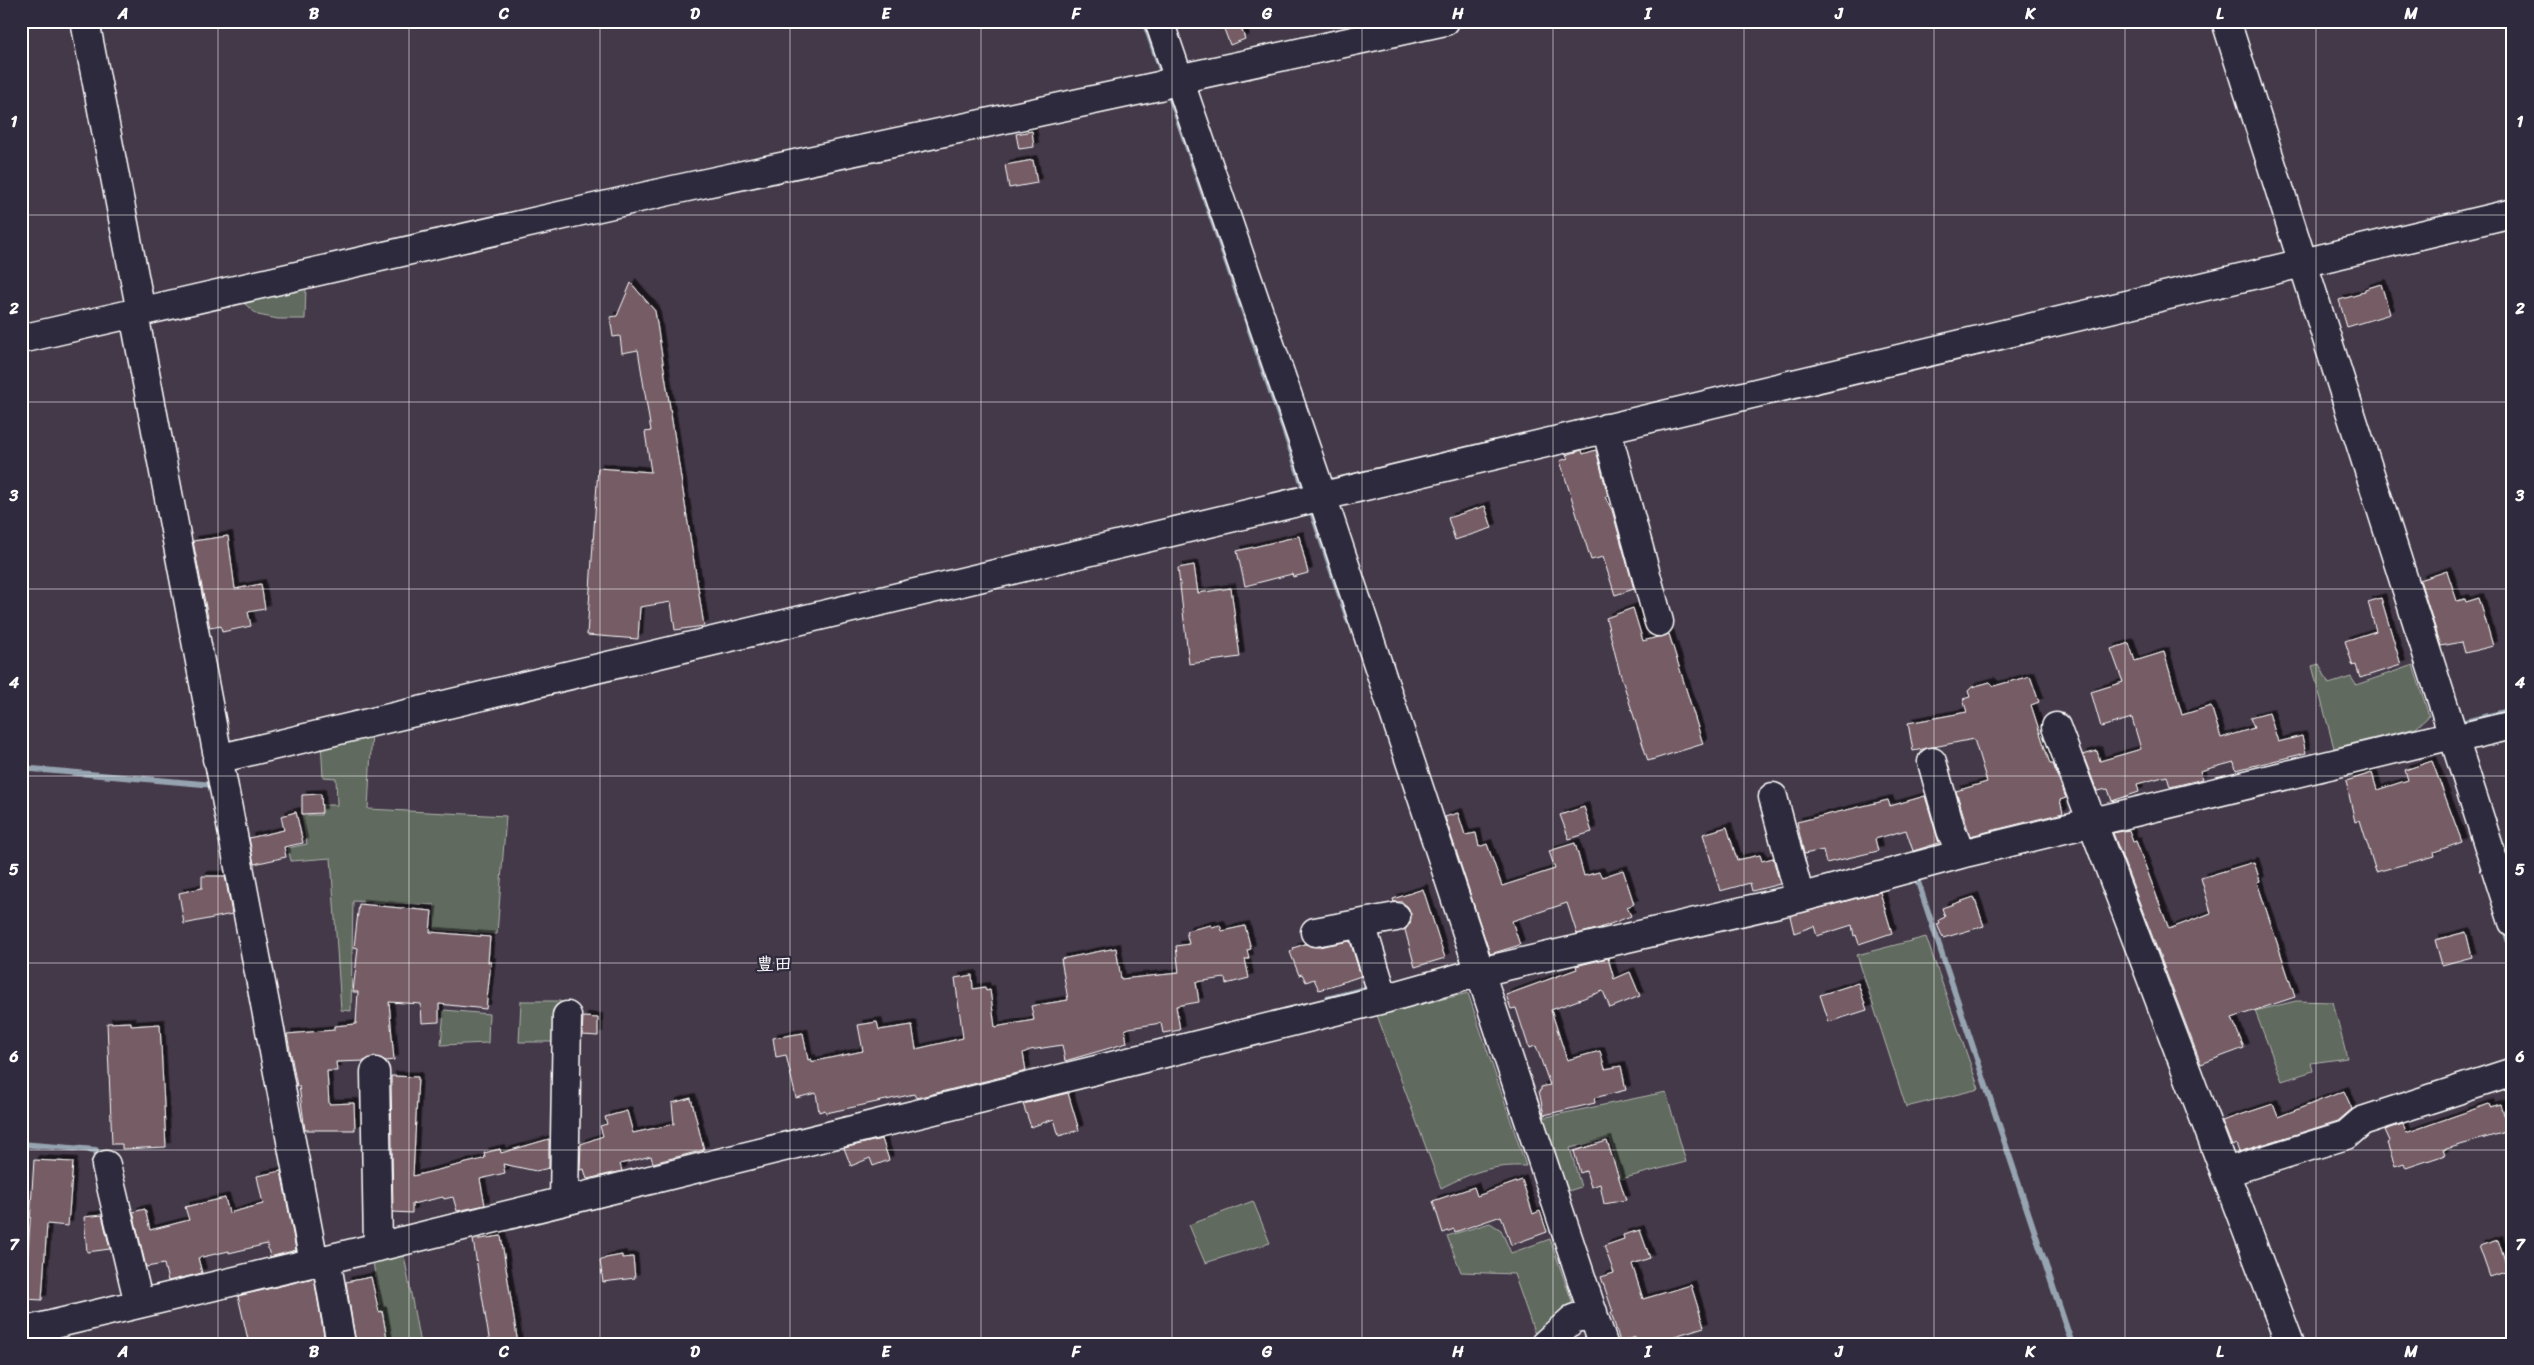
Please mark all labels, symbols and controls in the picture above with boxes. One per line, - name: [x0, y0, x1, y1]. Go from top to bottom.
- text: A: [117, 0, 128, 28]
- text: B: [309, 0, 320, 28]
- text: C: [498, 0, 510, 28]
- text: D: [690, 0, 700, 28]
- text: E: [882, 0, 892, 28]
- text: F: [1071, 0, 1082, 28]
- text: G: [1261, 0, 1273, 28]
- text: H: [1451, 0, 1464, 28]
- text: I: [1644, 0, 1653, 28]
- text: J: [1834, 0, 1844, 28]
- text: K: [2024, 0, 2036, 28]
- text: L: [2216, 0, 2224, 28]
- text: M: [2403, 0, 2418, 28]
- text: 1: [11, 107, 18, 136]
- text: 1: [2517, 107, 2524, 136]
- text: 2: [8, 294, 19, 323]
- text: 2: [2514, 294, 2525, 323]
- text: 3: [9, 481, 19, 510]
- text: 3: [2515, 481, 2525, 510]
- text: 4: [8, 668, 19, 697]
- text: 4: [2514, 668, 2525, 697]
- text: 5: [9, 855, 19, 884]
- text: 5: [2515, 855, 2525, 884]
- district label: 豊田: [756, 948, 792, 980]
- text: 6: [8, 1042, 19, 1071]
- text: 6: [2514, 1042, 2525, 1071]
- text: 7: [9, 1230, 20, 1259]
- text: 7: [2515, 1230, 2526, 1259]
- text: A: [117, 1337, 128, 1365]
- text: B: [309, 1337, 320, 1365]
- text: C: [498, 1337, 510, 1365]
- text: D: [690, 1337, 700, 1365]
- text: E: [882, 1337, 892, 1365]
- text: F: [1071, 1337, 1082, 1365]
- text: G: [1261, 1337, 1273, 1365]
- text: H: [1451, 1337, 1464, 1365]
- text: I: [1644, 1337, 1653, 1365]
- text: J: [1834, 1337, 1844, 1365]
- text: K: [2024, 1337, 2036, 1365]
- text: L: [2216, 1337, 2224, 1365]
- text: M: [2403, 1337, 2418, 1365]

